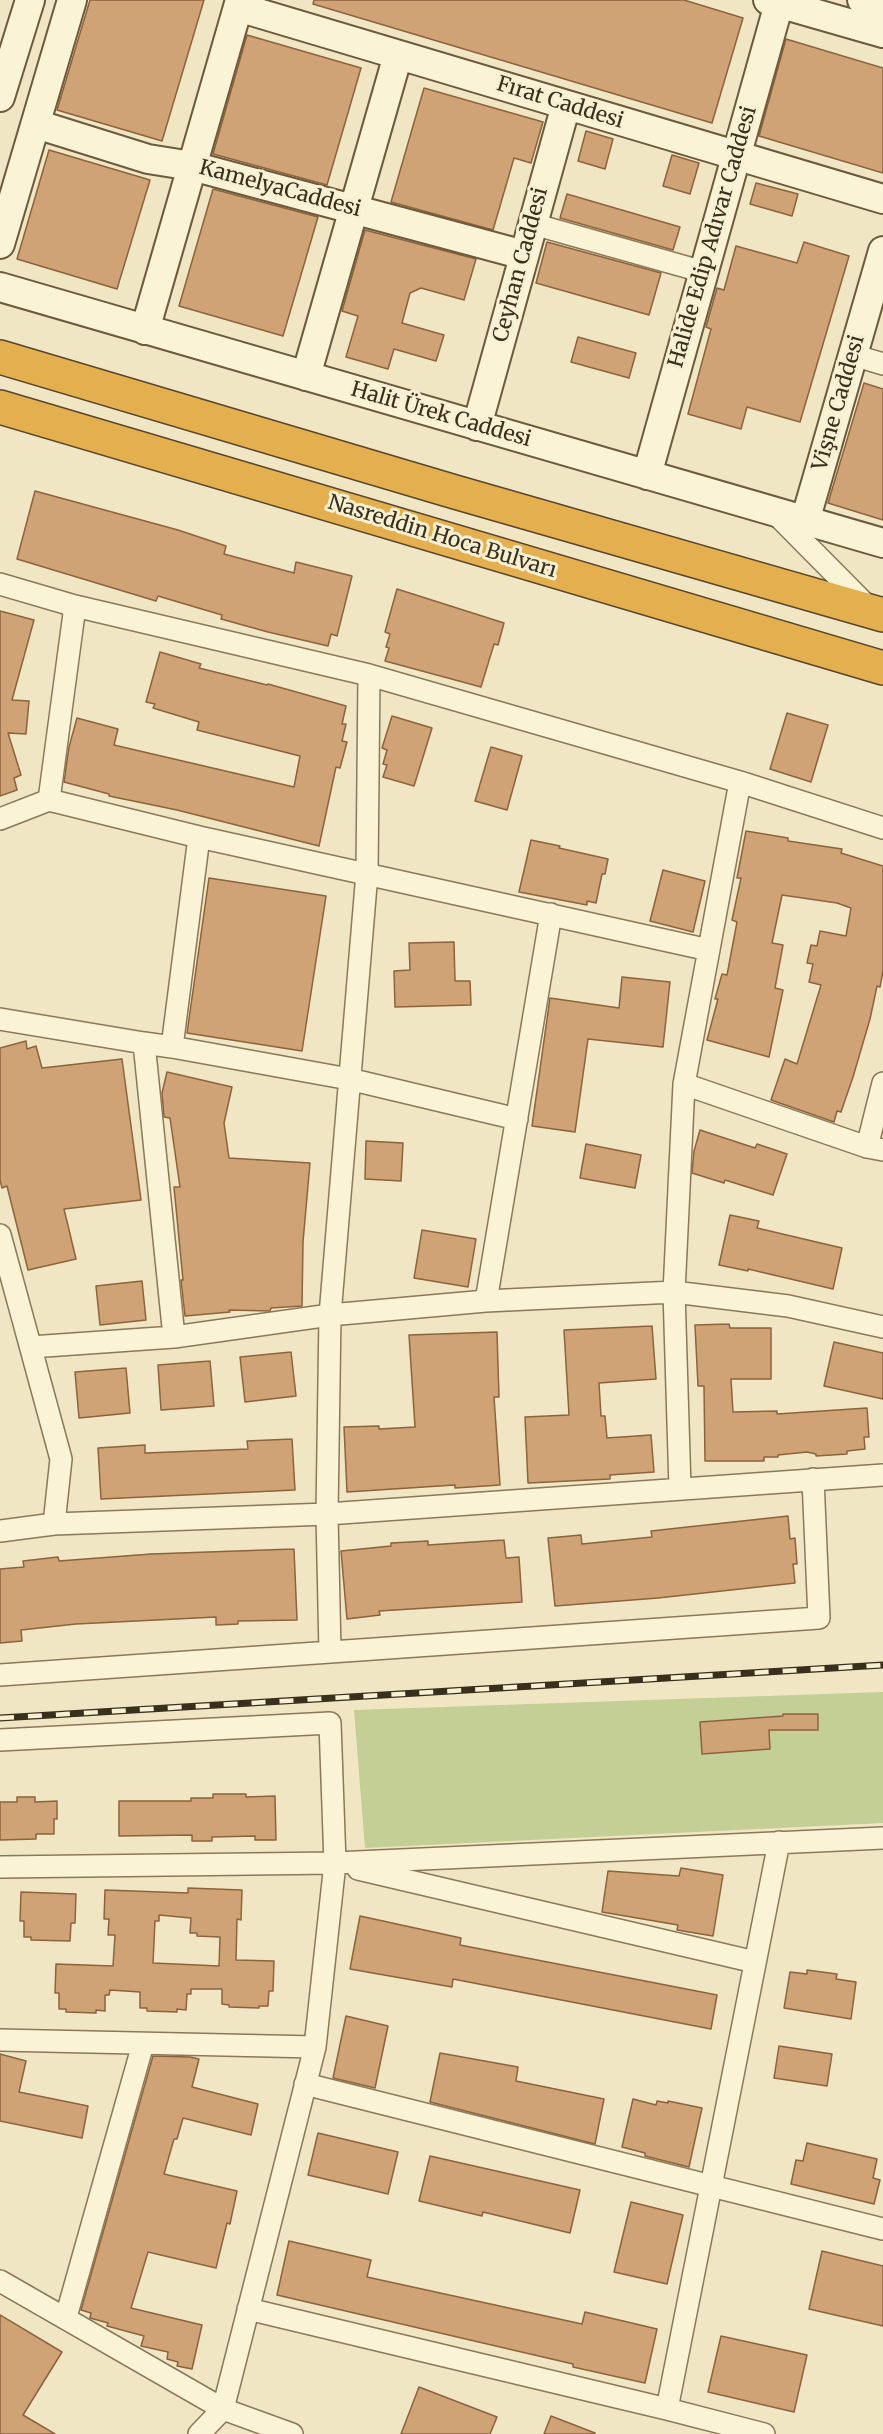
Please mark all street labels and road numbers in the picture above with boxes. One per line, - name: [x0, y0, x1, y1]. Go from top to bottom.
- street label: Fırat Caddesi: [494, 72, 626, 134]
- street label: Halide Edip Adıvar Caddesi: [664, 103, 762, 371]
- street label: KamelyaCaddesi: [196, 155, 364, 223]
- street label: Ceyhan Caddesi: [488, 185, 554, 345]
- street label: Vişne Caddesi: [808, 332, 870, 474]
- street label: Halit Ürek Caddesi: [348, 377, 534, 453]
- street label: Nasreddin Hoca Bulvarı: [325, 490, 559, 584]

